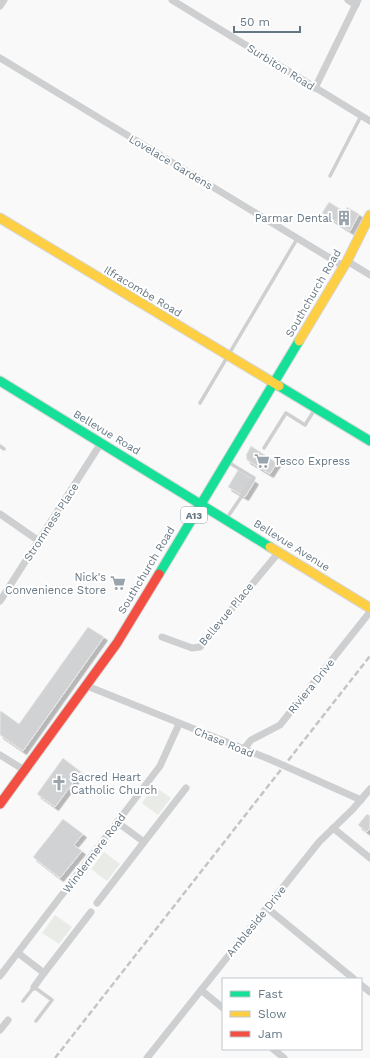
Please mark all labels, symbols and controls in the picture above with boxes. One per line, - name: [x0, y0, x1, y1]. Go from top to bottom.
- scale bar: [234, 8, 300, 34]
- text: 50 m: [240, 15, 270, 29]
- street label: Surbiton Road: [245, 42, 317, 93]
- street label: Lovelace Gardens: [127, 132, 215, 193]
- building icon: Parmar Dental: [335, 209, 353, 227]
- place label: Parmar Dental: [255, 212, 333, 225]
- street label: Southchurch Road: [283, 247, 344, 340]
- street label: Ilfracombe Road: [101, 263, 184, 320]
- street label: Bellevue Road: [71, 407, 143, 458]
- supermarket icon: Tesco Express: [253, 452, 271, 470]
- place label: Tesco Express: [274, 455, 350, 468]
- street label: Stromness Place: [21, 481, 81, 564]
- road number: A13: [181, 507, 207, 523]
- street label: Bellevue Avenue: [251, 517, 332, 574]
- street label: Southchurch Road: [115, 524, 178, 616]
- place label: Nick's Convenience Store: [5, 571, 106, 597]
- supermarket icon: Nick's Convenience Store: [109, 574, 127, 592]
- street label: Bellevue Place: [196, 580, 256, 648]
- street label: Riviera Drive: [285, 656, 337, 716]
- street label: Chase Road: [192, 725, 256, 760]
- place label: Sacred Heart Catholic Church: [71, 771, 157, 797]
- church icon: Sacred Heart Catholic Church: [50, 774, 68, 792]
- street label: Windermere Road: [60, 811, 129, 896]
- street label: Ambleside Drive: [224, 883, 289, 959]
- legend: [222, 978, 362, 1050]
- text: Fast: [258, 987, 283, 1001]
- text: Slow: [258, 1007, 286, 1021]
- text: Jam: [258, 1027, 283, 1041]

